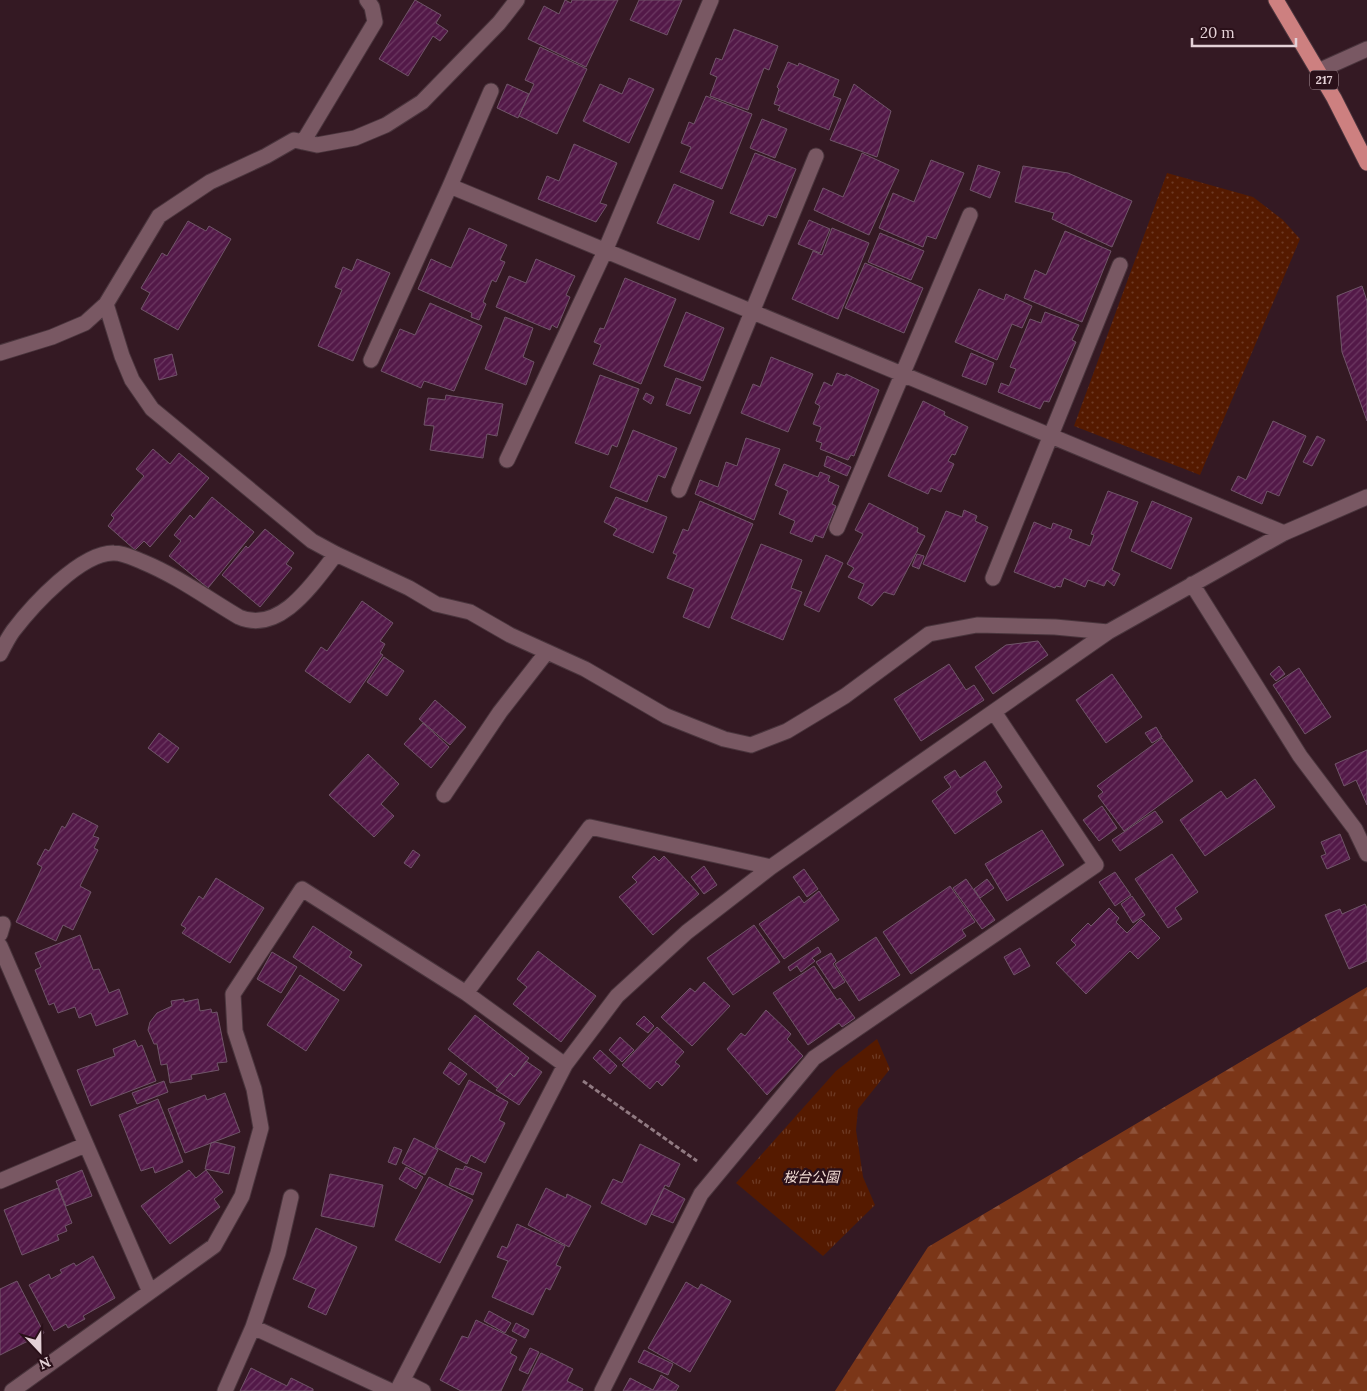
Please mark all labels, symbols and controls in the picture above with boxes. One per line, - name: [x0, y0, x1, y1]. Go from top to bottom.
- scale bar: [1192, 15, 1296, 47]
- text: 20 m: [1200, 23, 1235, 42]
- road number: 217: [1310, 70, 1338, 90]
- park label: 桜台公園: [783, 1168, 841, 1186]
- north arrow: [15, 1326, 65, 1376]
- text: N: [36, 1353, 53, 1373]

